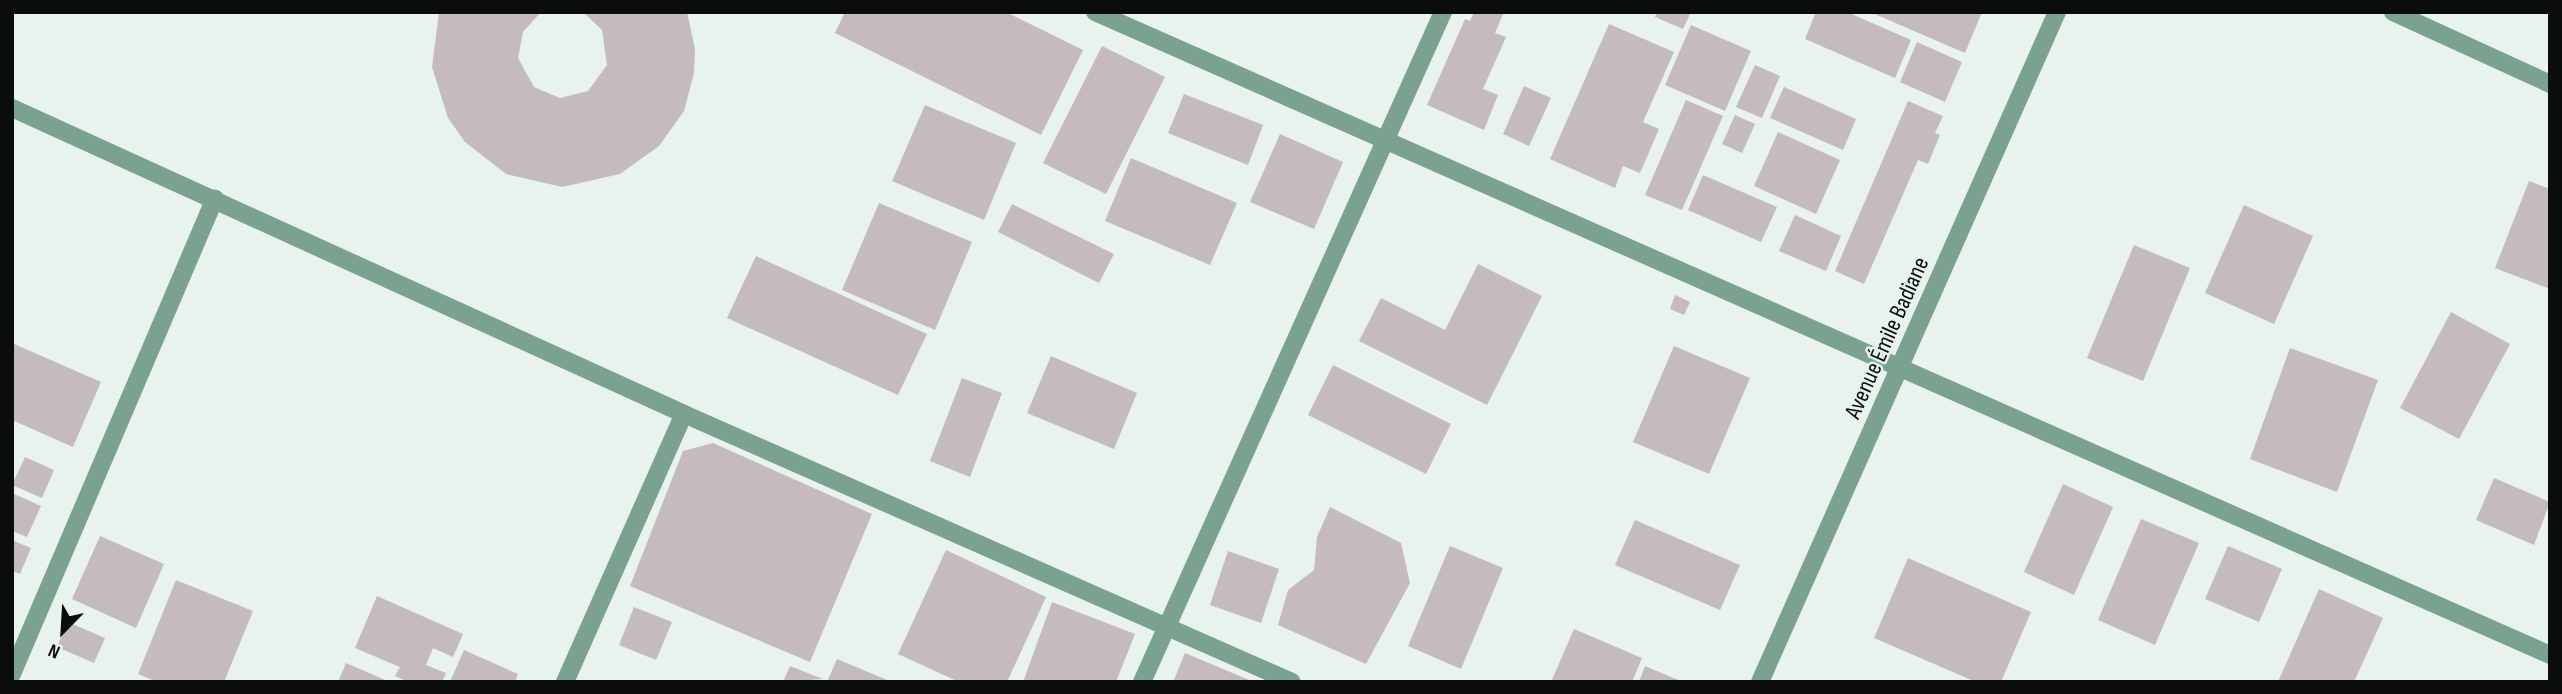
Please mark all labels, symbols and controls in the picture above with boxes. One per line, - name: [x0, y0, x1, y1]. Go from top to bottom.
- street label: Avenue Émile Badiane: [1838, 253, 1936, 423]
- north arrow: [28, 596, 98, 666]
- text: N: [45, 638, 64, 663]

